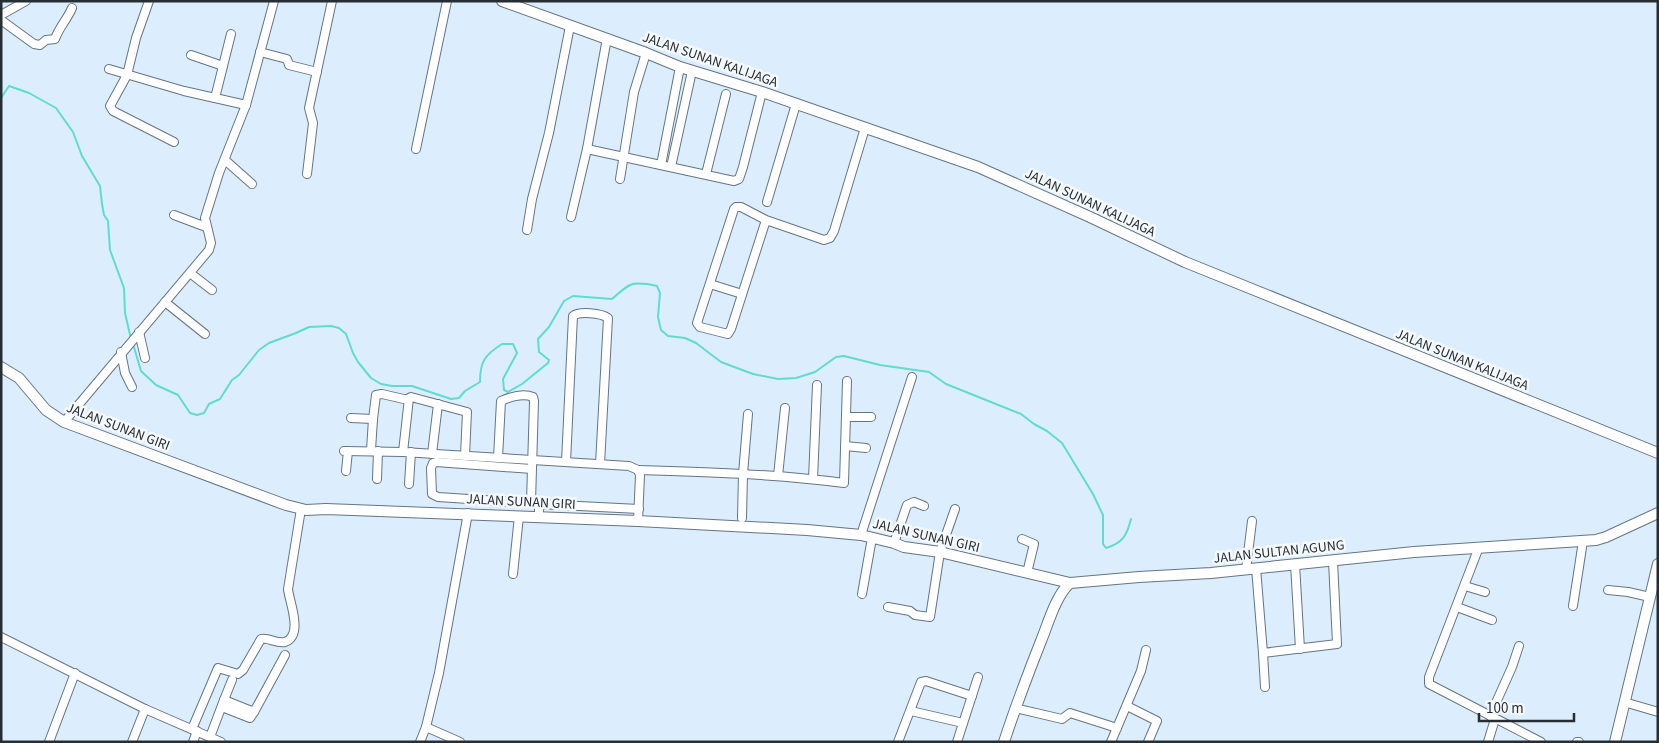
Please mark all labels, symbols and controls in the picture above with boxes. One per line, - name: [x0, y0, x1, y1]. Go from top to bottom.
- street label: JALAN SUNAN KALIJAGA: [640, 27, 781, 93]
- street label: JALAN SUNAN KALIJAGA: [1021, 164, 1159, 242]
- street label: JALAN SUNAN KALIJAGA: [1392, 324, 1532, 396]
- street label: JALAN SUNAN GIRI: [63, 398, 173, 456]
- street label: JALAN SUNAN GIRI: [466, 489, 576, 515]
- street label: JALAN SUNAN GIRI: [870, 514, 982, 558]
- street label: JALAN SULTAN AGUNG: [1213, 535, 1345, 569]
- scale bar: [1479, 690, 1574, 722]
- text: 100 m: [1486, 698, 1524, 719]

